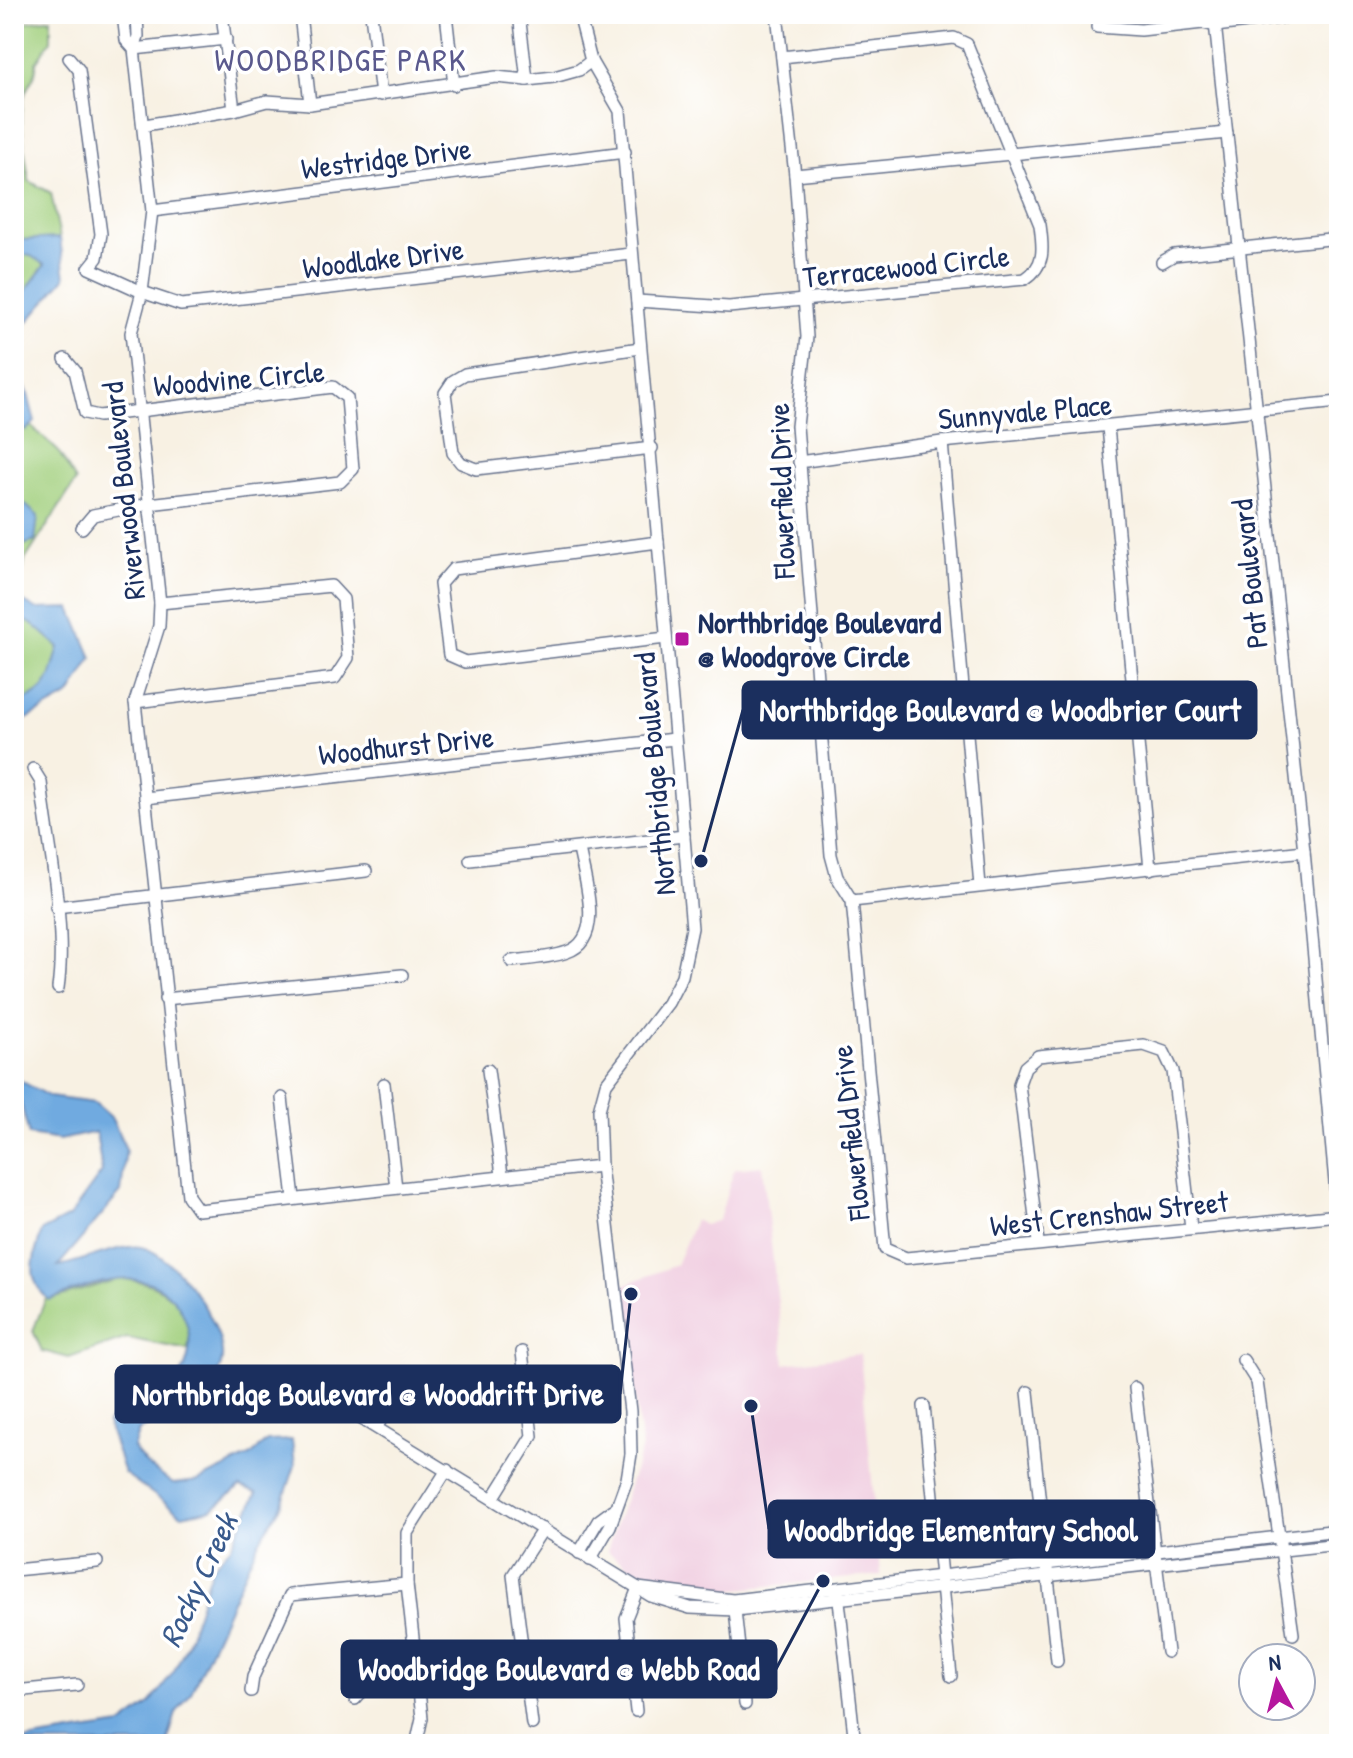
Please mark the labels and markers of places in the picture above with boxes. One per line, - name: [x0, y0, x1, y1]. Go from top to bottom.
- place label: Northbridge Boulevard @ Woodgrove Circle: [698, 602, 942, 677]
- marker: Northbridge Boulevard @ Woodgrove Circle: [673, 630, 691, 648]
- callout: Northbridge Boulevard @ Woodbrier Court: [743, 682, 1256, 738]
- callout: Northbridge Boulevard @ Wooddrift Drive: [116, 1366, 620, 1422]
- callout: Woodbridge Elementary School: [769, 1501, 1154, 1557]
- callout: Woodbridge Boulevard @ Webb Road: [342, 1641, 776, 1697]

